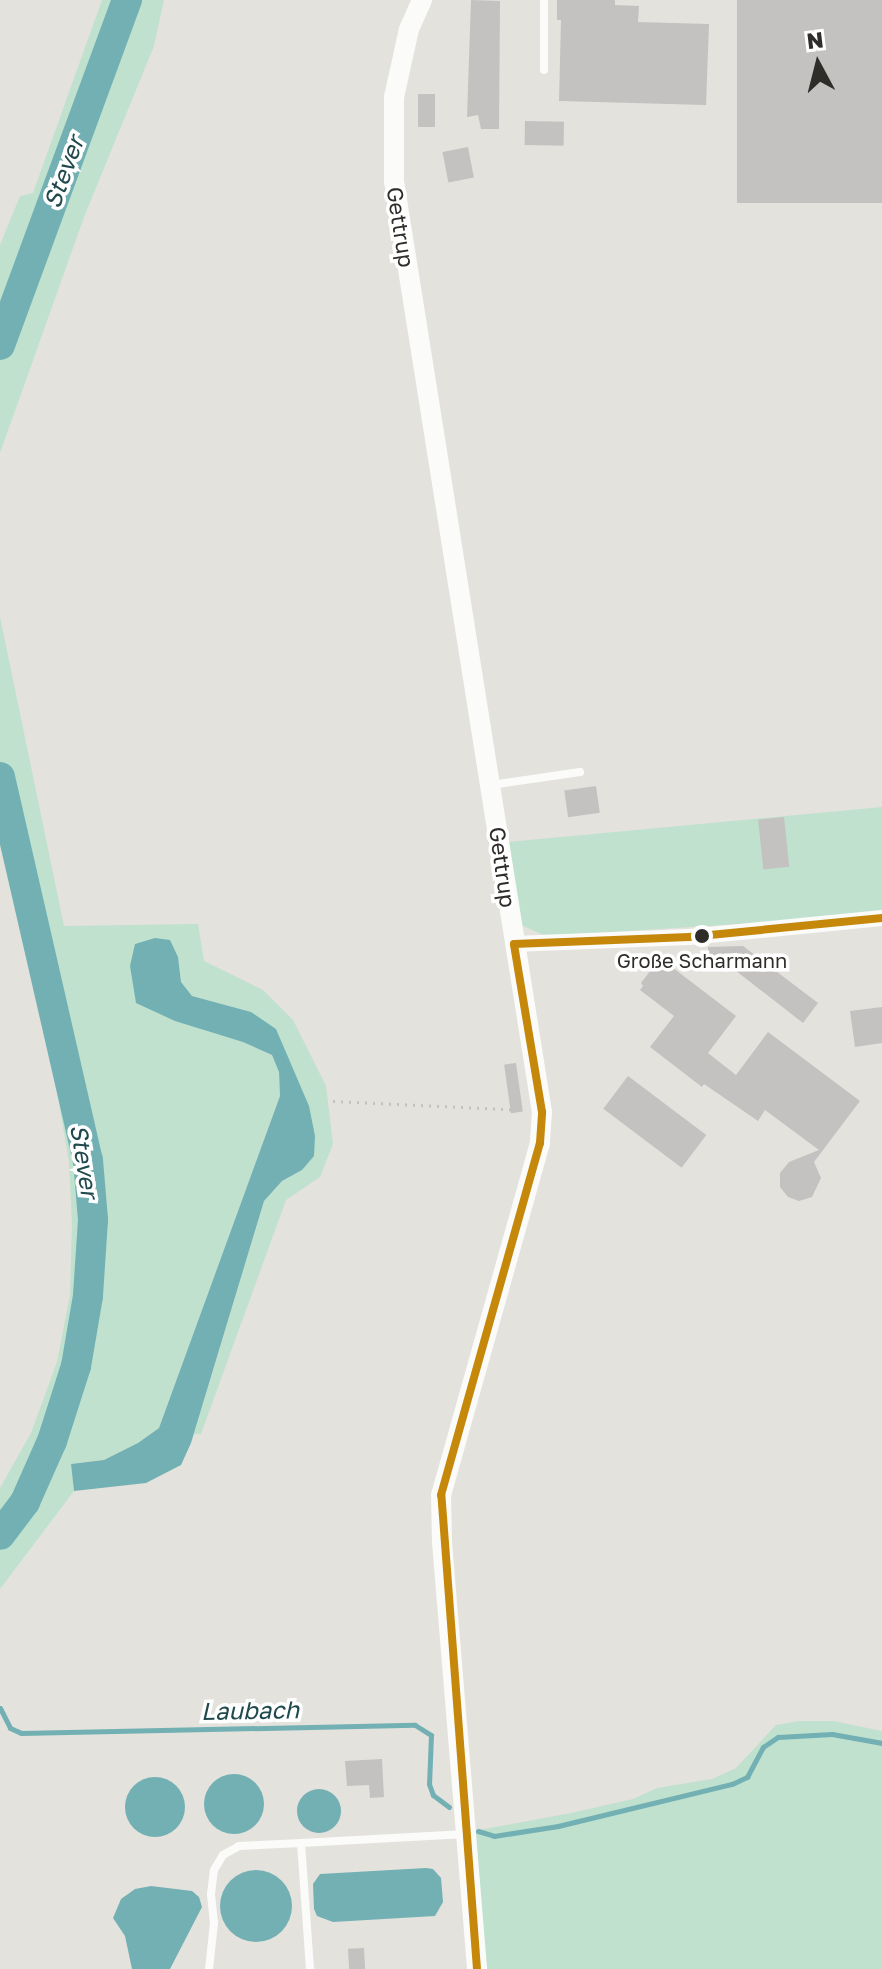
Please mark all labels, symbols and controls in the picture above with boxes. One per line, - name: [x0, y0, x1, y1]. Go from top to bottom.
- north arrow: [778, 24, 858, 104]
- text: N: [805, 25, 825, 54]
- water label: Stever: [37, 132, 89, 212]
- street label: Gettrup: [382, 185, 420, 269]
- street label: Gettrup: [484, 825, 522, 909]
- marker: Große Scharmann: [694, 928, 710, 944]
- place label: Große Scharmann: [617, 948, 787, 972]
- water label: Stever: [65, 1122, 105, 1200]
- water label: Laubach: [201, 1695, 299, 1725]

